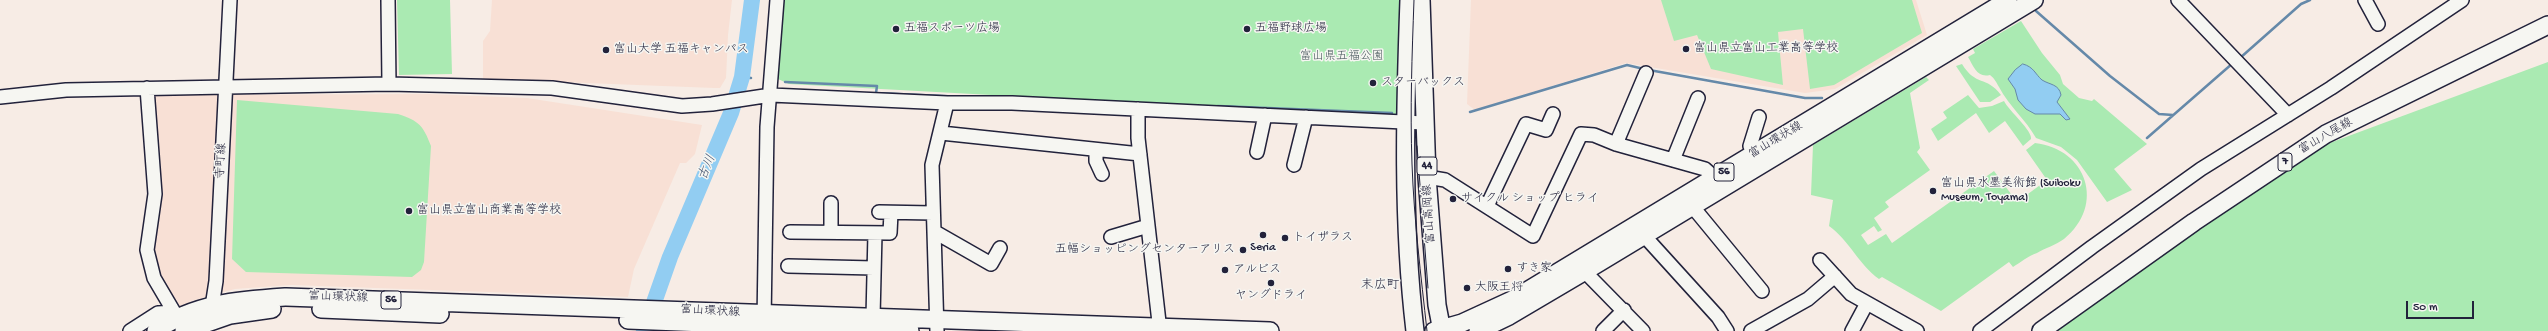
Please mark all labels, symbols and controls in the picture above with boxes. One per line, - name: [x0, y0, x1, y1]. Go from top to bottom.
- place label: 五福スポーツ広場: [904, 22, 1000, 36]
- place label: 五福野球広場: [1255, 22, 1327, 36]
- marker: 五福スポーツ広場: [891, 24, 901, 34]
- marker: 五福野球広場: [1242, 24, 1252, 34]
- place label: 富山県立富山工業高等学校: [1694, 42, 1838, 56]
- place label: 富山大学 五福キャンパス: [614, 43, 749, 57]
- marker: 富山県立富山工業高等学校: [1681, 44, 1691, 54]
- marker: 富山大学 五福キャンパス: [601, 45, 611, 55]
- park label: 富山県五福公園: [1300, 50, 1384, 64]
- place label: スターバックス: [1381, 76, 1465, 90]
- marker: スターバックス: [1368, 78, 1378, 88]
- street label: 富山八尾線: [2296, 116, 2356, 158]
- street label: 富山環状線: [1747, 119, 1805, 163]
- street label: 寺町線: [214, 143, 230, 179]
- water label: 古川: [696, 153, 720, 183]
- road number: 7: [2278, 153, 2292, 171]
- road number: 44: [1417, 157, 1437, 175]
- road number: 56: [1714, 163, 1734, 181]
- place label: 富山県水墨美術館 (Suiboku Museum, Toyama): [1941, 177, 2081, 205]
- street label: 富山高岡線: [1421, 184, 1439, 244]
- marker: 富山県水墨美術館 (Suiboku Museum, Toyama): [1928, 186, 1938, 196]
- place label: サイクル ショップ ヒライ: [1461, 192, 1599, 206]
- marker: サイクル ショップ ヒライ: [1448, 194, 1458, 204]
- place label: 富山県立富山商業高等学校: [417, 204, 561, 218]
- marker: 富山県立富山商業高等学校: [404, 206, 414, 216]
- marker: Seria: [1258, 230, 1268, 240]
- place label: トイザラス: [1293, 231, 1353, 245]
- marker: トイザラス: [1280, 233, 1290, 243]
- place label: Seria: [1250, 241, 1276, 255]
- place label: 五幅ショッピングセンターアリス: [1055, 243, 1235, 257]
- marker: 五幅ショッピングセンターアリス: [1238, 245, 1248, 255]
- place label: すき家: [1516, 262, 1552, 276]
- place label: アルビス: [1233, 263, 1281, 277]
- marker: すき家: [1503, 264, 1513, 274]
- marker: アルビス: [1220, 265, 1230, 275]
- marker: ヤングドライ: [1266, 278, 1276, 288]
- district label: 末広町: [1361, 278, 1399, 294]
- place label: 大阪王将: [1475, 281, 1523, 295]
- marker: 大阪王将: [1462, 283, 1472, 293]
- place label: ヤングドライ: [1235, 289, 1307, 303]
- street label: 富山環状線: [308, 290, 368, 306]
- road number: 56: [381, 291, 401, 309]
- scale bar: [2408, 293, 2476, 319]
- text: 50 m: [2413, 301, 2438, 315]
- street label: 富山環状線: [680, 303, 740, 321]

